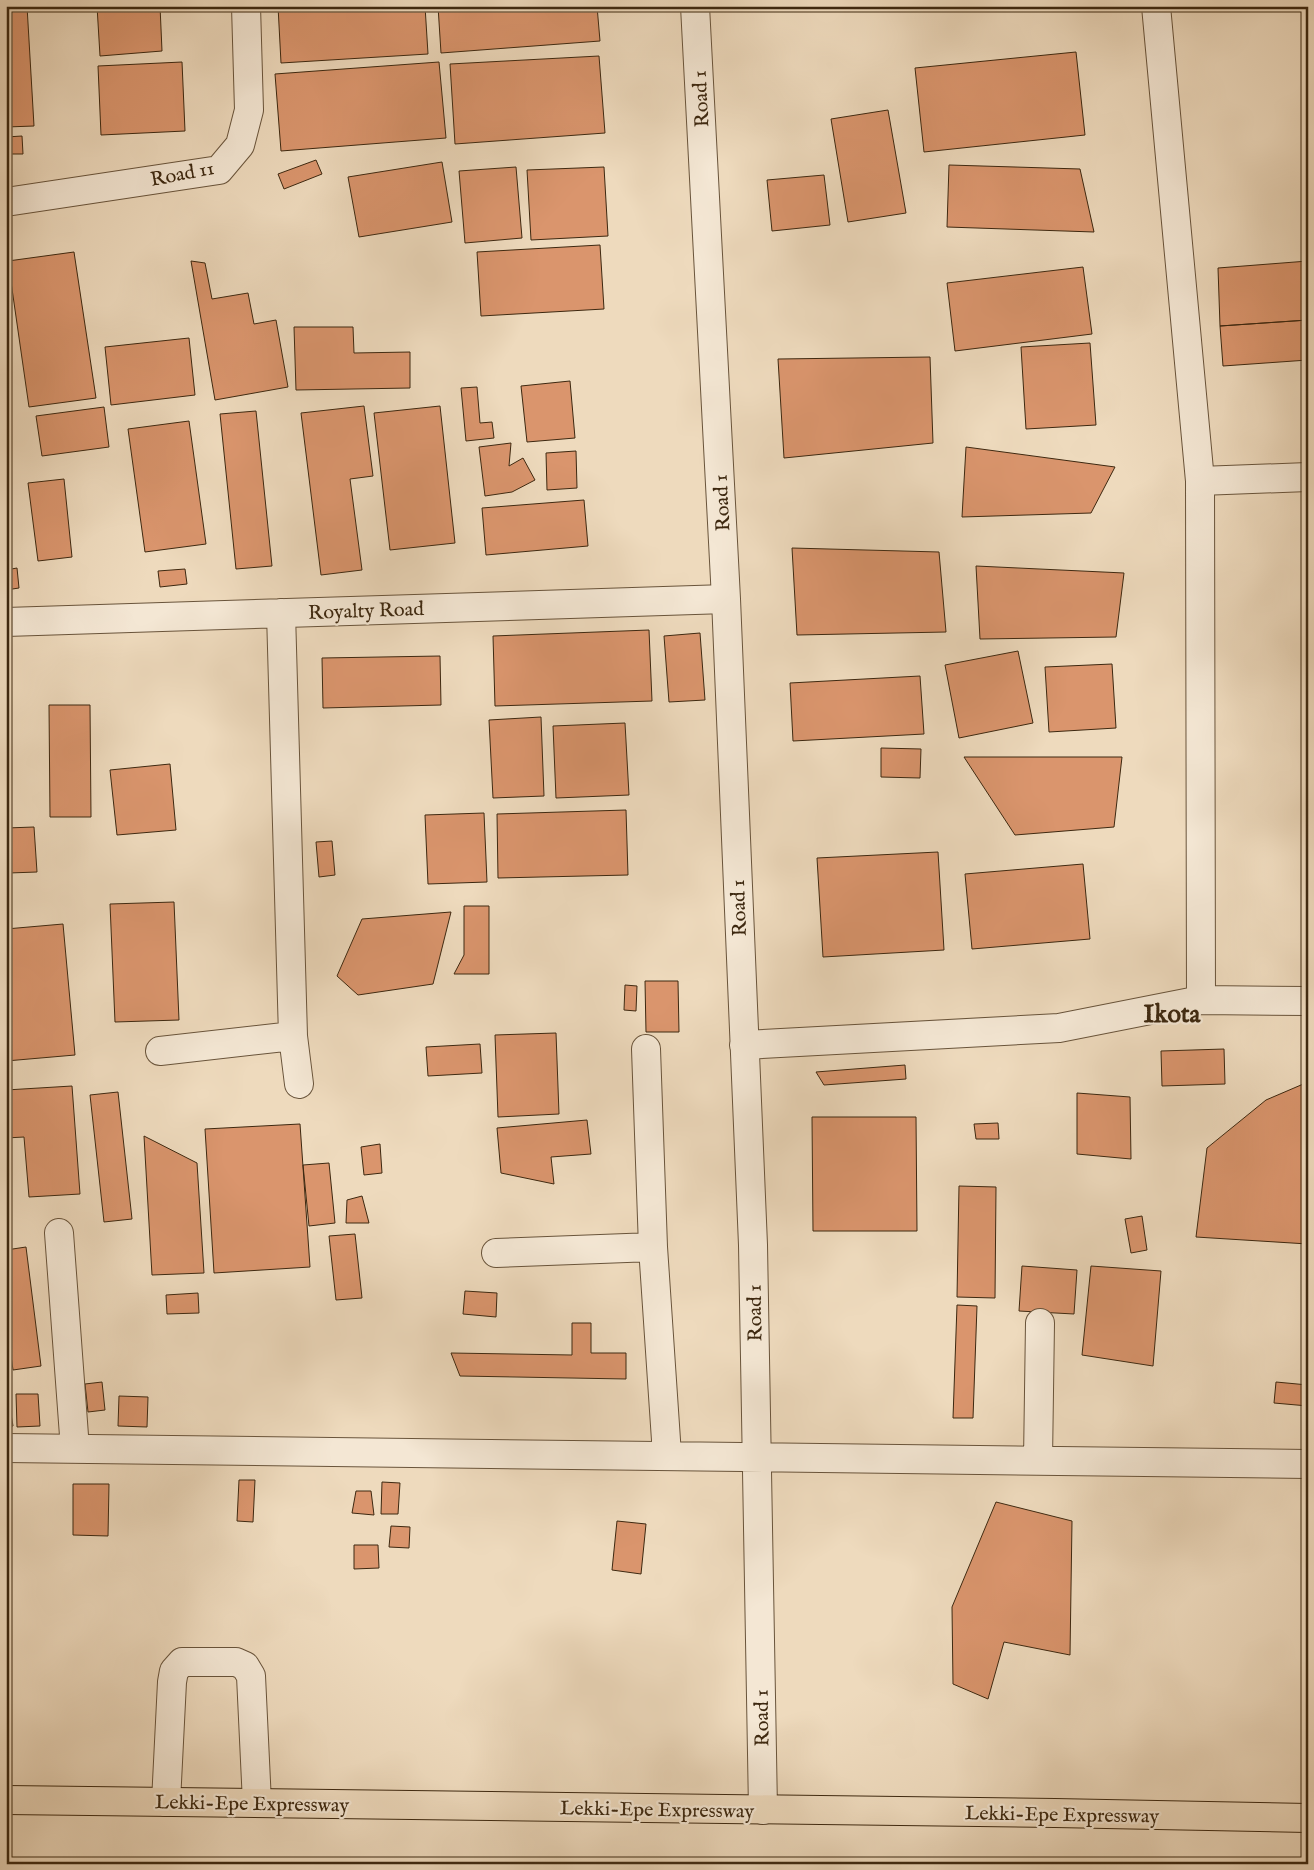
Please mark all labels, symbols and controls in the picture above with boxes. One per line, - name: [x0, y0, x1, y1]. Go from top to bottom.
- street label: Road 1: [688, 70, 715, 128]
- street label: Road 11: [148, 156, 216, 193]
- street label: Road 1: [709, 474, 736, 532]
- street label: Royalty Road: [308, 597, 425, 626]
- street label: Road 1: [726, 879, 753, 937]
- district label: Ikota: [1144, 999, 1202, 1031]
- street label: Road 1: [743, 1284, 768, 1342]
- street label: Road 1: [750, 1689, 775, 1747]
- street label: Lekki-Epe Expressway: [155, 1790, 349, 1819]
- street label: Lekki-Epe Expressway: [560, 1796, 754, 1825]
- street label: Lekki-Epe Expressway: [965, 1801, 1159, 1830]

